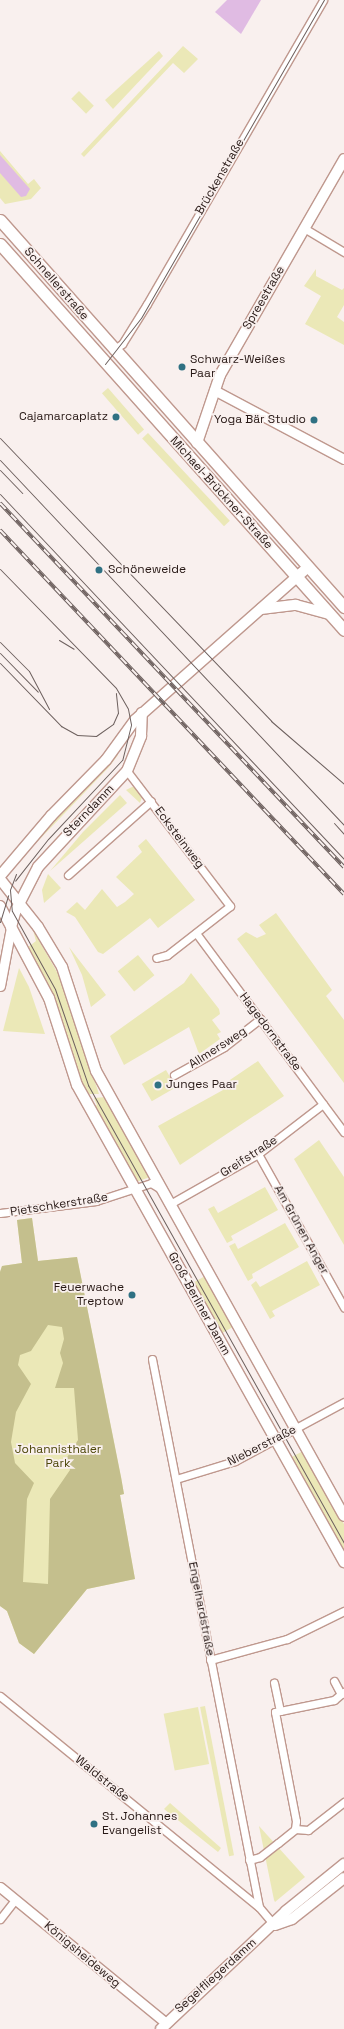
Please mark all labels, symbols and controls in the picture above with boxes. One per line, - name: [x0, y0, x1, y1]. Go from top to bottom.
- street label: Brückenstraße: [192, 137, 248, 217]
- street label: Schnellerstraße: [21, 245, 91, 323]
- street label: Spreestraße: [240, 264, 288, 332]
- place label: Schwarz-Weißes Paar: [190, 353, 285, 381]
- marker: Schwarz-Weißes Paar: [177, 362, 187, 372]
- place label: Cajamarcaplatz: [19, 410, 108, 424]
- marker: Cajamarcaplatz: [111, 412, 121, 422]
- place label: Yoga Bär Studio: [214, 413, 306, 427]
- marker: Yoga Bär Studio: [309, 415, 319, 425]
- street label: Michael-Brückner-Straße: [167, 434, 275, 552]
- place label: Schöneweide: [108, 563, 186, 577]
- marker: Schöneweide: [93, 564, 105, 576]
- street label: Sterndamm: [61, 782, 117, 840]
- street label: Ecksteinweg: [151, 804, 207, 872]
- street label: Hagedornstraße: [236, 990, 304, 1074]
- street label: Allmersweg: [186, 1024, 250, 1072]
- place label: Junges Paar: [166, 1078, 237, 1092]
- marker: Junges Paar: [153, 1080, 163, 1090]
- street label: Greifstraße: [218, 1133, 280, 1181]
- street label: Am Grünen Anger: [270, 1183, 332, 1277]
- street label: Pietschkerstraße: [9, 1190, 109, 1220]
- street label: Groß-Berliner Damm: [165, 1250, 233, 1358]
- place label: Feuerwache Treptow: [54, 1281, 124, 1309]
- marker: Feuerwache Treptow: [127, 1290, 137, 1300]
- street label: Nieberstraße: [225, 1423, 299, 1469]
- park label: Johannisthaler Park: [15, 1443, 101, 1471]
- street label: Engelhardstraße: [185, 1561, 217, 1657]
- street label: Waldstraße: [72, 1753, 132, 1805]
- place label: St. Johannes Evangelist: [102, 1810, 178, 1838]
- marker: St. Johannes Evangelist: [89, 1819, 99, 1829]
- street label: Königsheideweg: [41, 1919, 123, 1991]
- street label: Segelfliegerdamm: [172, 1936, 260, 2016]

